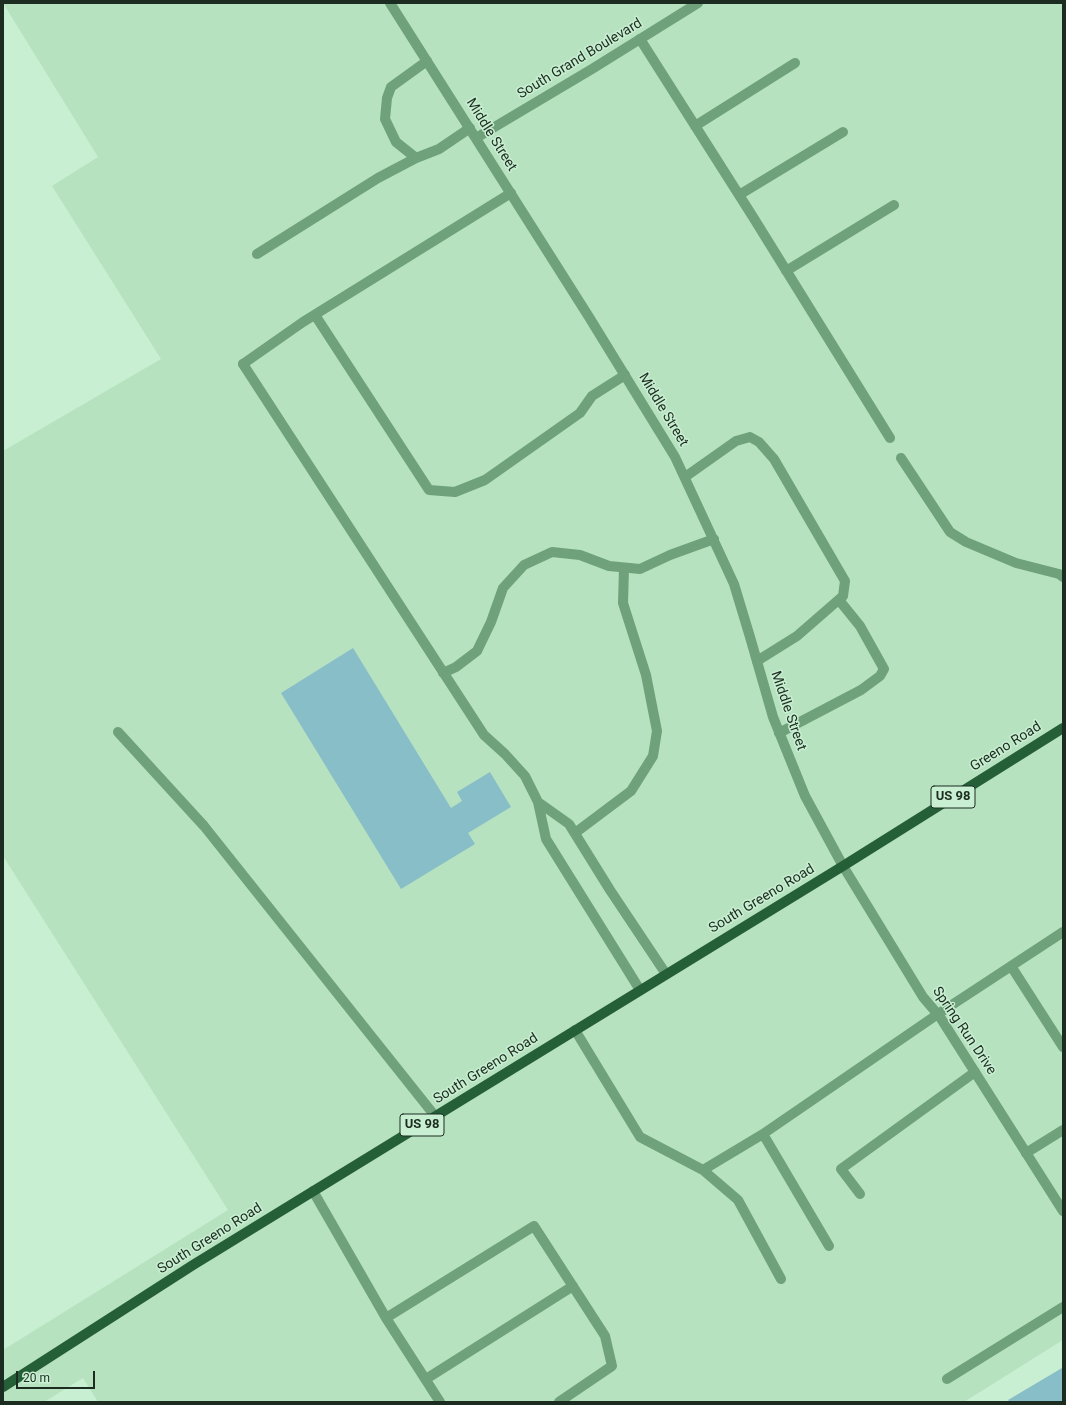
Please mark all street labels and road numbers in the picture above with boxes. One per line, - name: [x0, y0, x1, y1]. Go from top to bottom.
- street label: South Grand Boulevard: [515, 15, 645, 103]
- street label: Middle Street: [462, 96, 520, 174]
- street label: Middle Street: [635, 370, 691, 450]
- street label: Middle Street: [767, 669, 809, 753]
- street label: Greeno Road: [967, 719, 1045, 775]
- road number: US 98: [931, 786, 975, 808]
- street label: South Greeno Road: [706, 861, 818, 937]
- street label: Spring Run Drive: [928, 984, 1000, 1078]
- street label: South Greeno Road: [431, 1030, 541, 1108]
- road number: US 98: [400, 1114, 444, 1136]
- street label: South Greeno Road: [155, 1200, 265, 1278]

